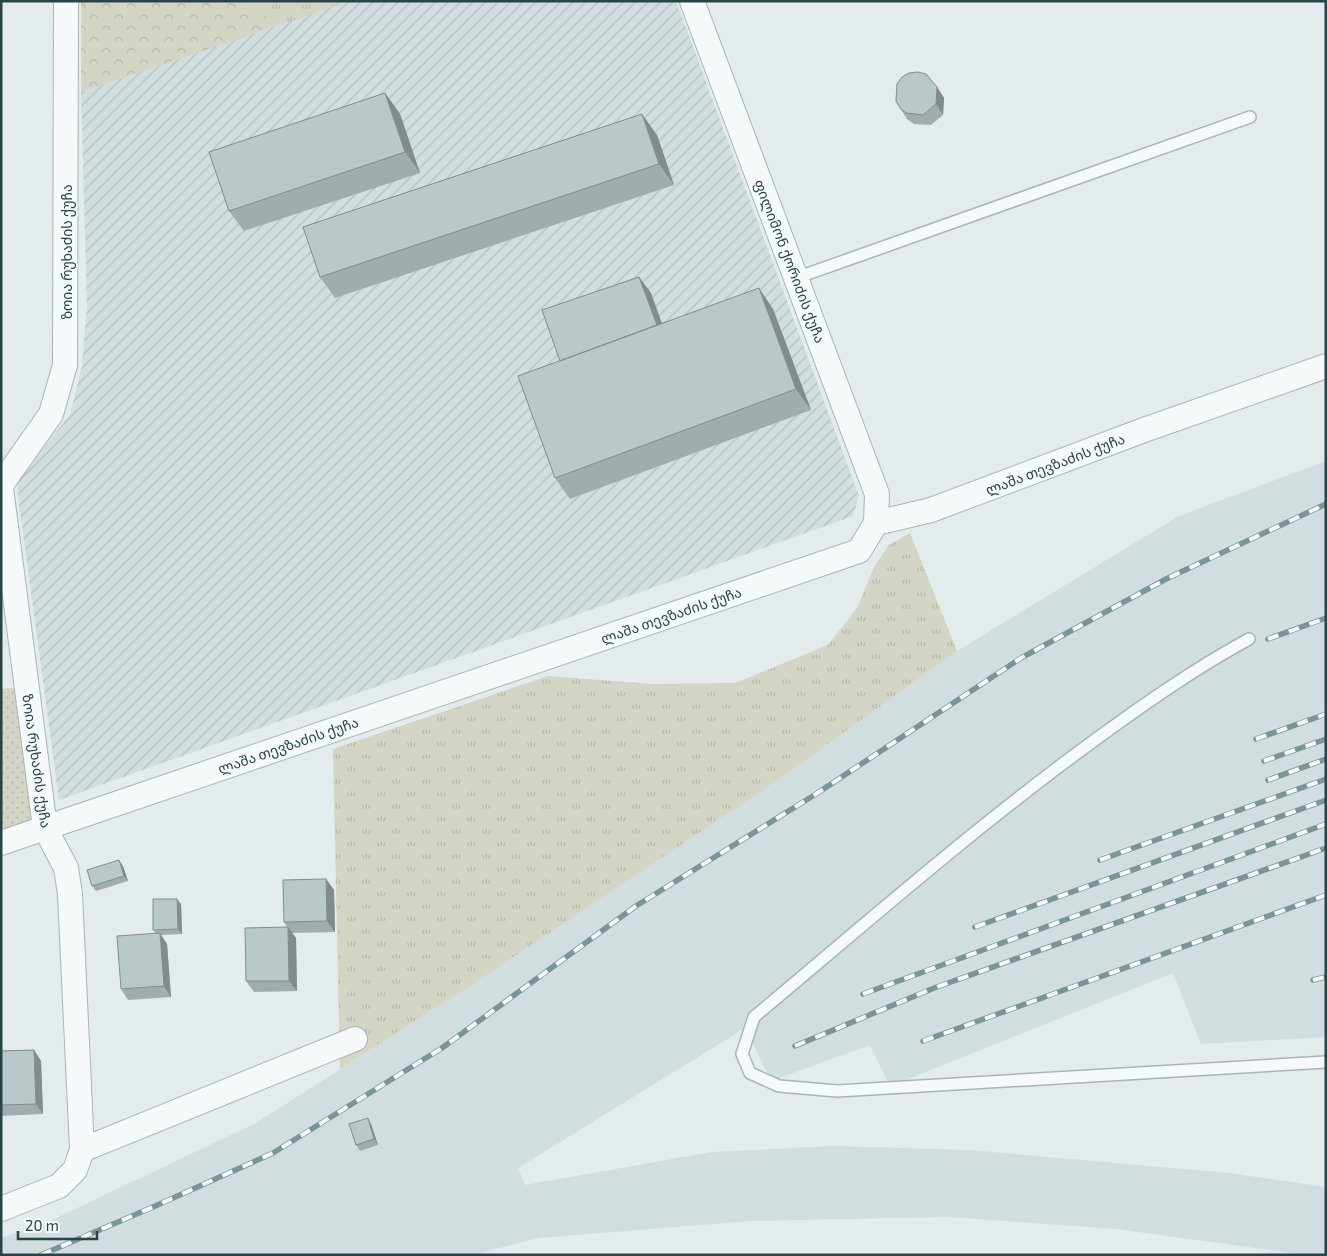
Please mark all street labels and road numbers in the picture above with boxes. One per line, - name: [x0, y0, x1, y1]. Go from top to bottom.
- street label: ფილიმონ ქორიძის ქუჩა: [750, 177, 829, 346]
- street label: ზოია რუხაძის ქუჩა: [58, 184, 76, 320]
- street label: ლაშა თევზაძის ქუჩა: [983, 430, 1127, 499]
- street label: ლაშა თევზაძის ქუჩა: [598, 583, 744, 648]
- street label: ზოია რუხაძის ქუჩა: [18, 693, 55, 829]
- street label: ლაშა თევზაძის ქუჩა: [215, 713, 361, 778]

